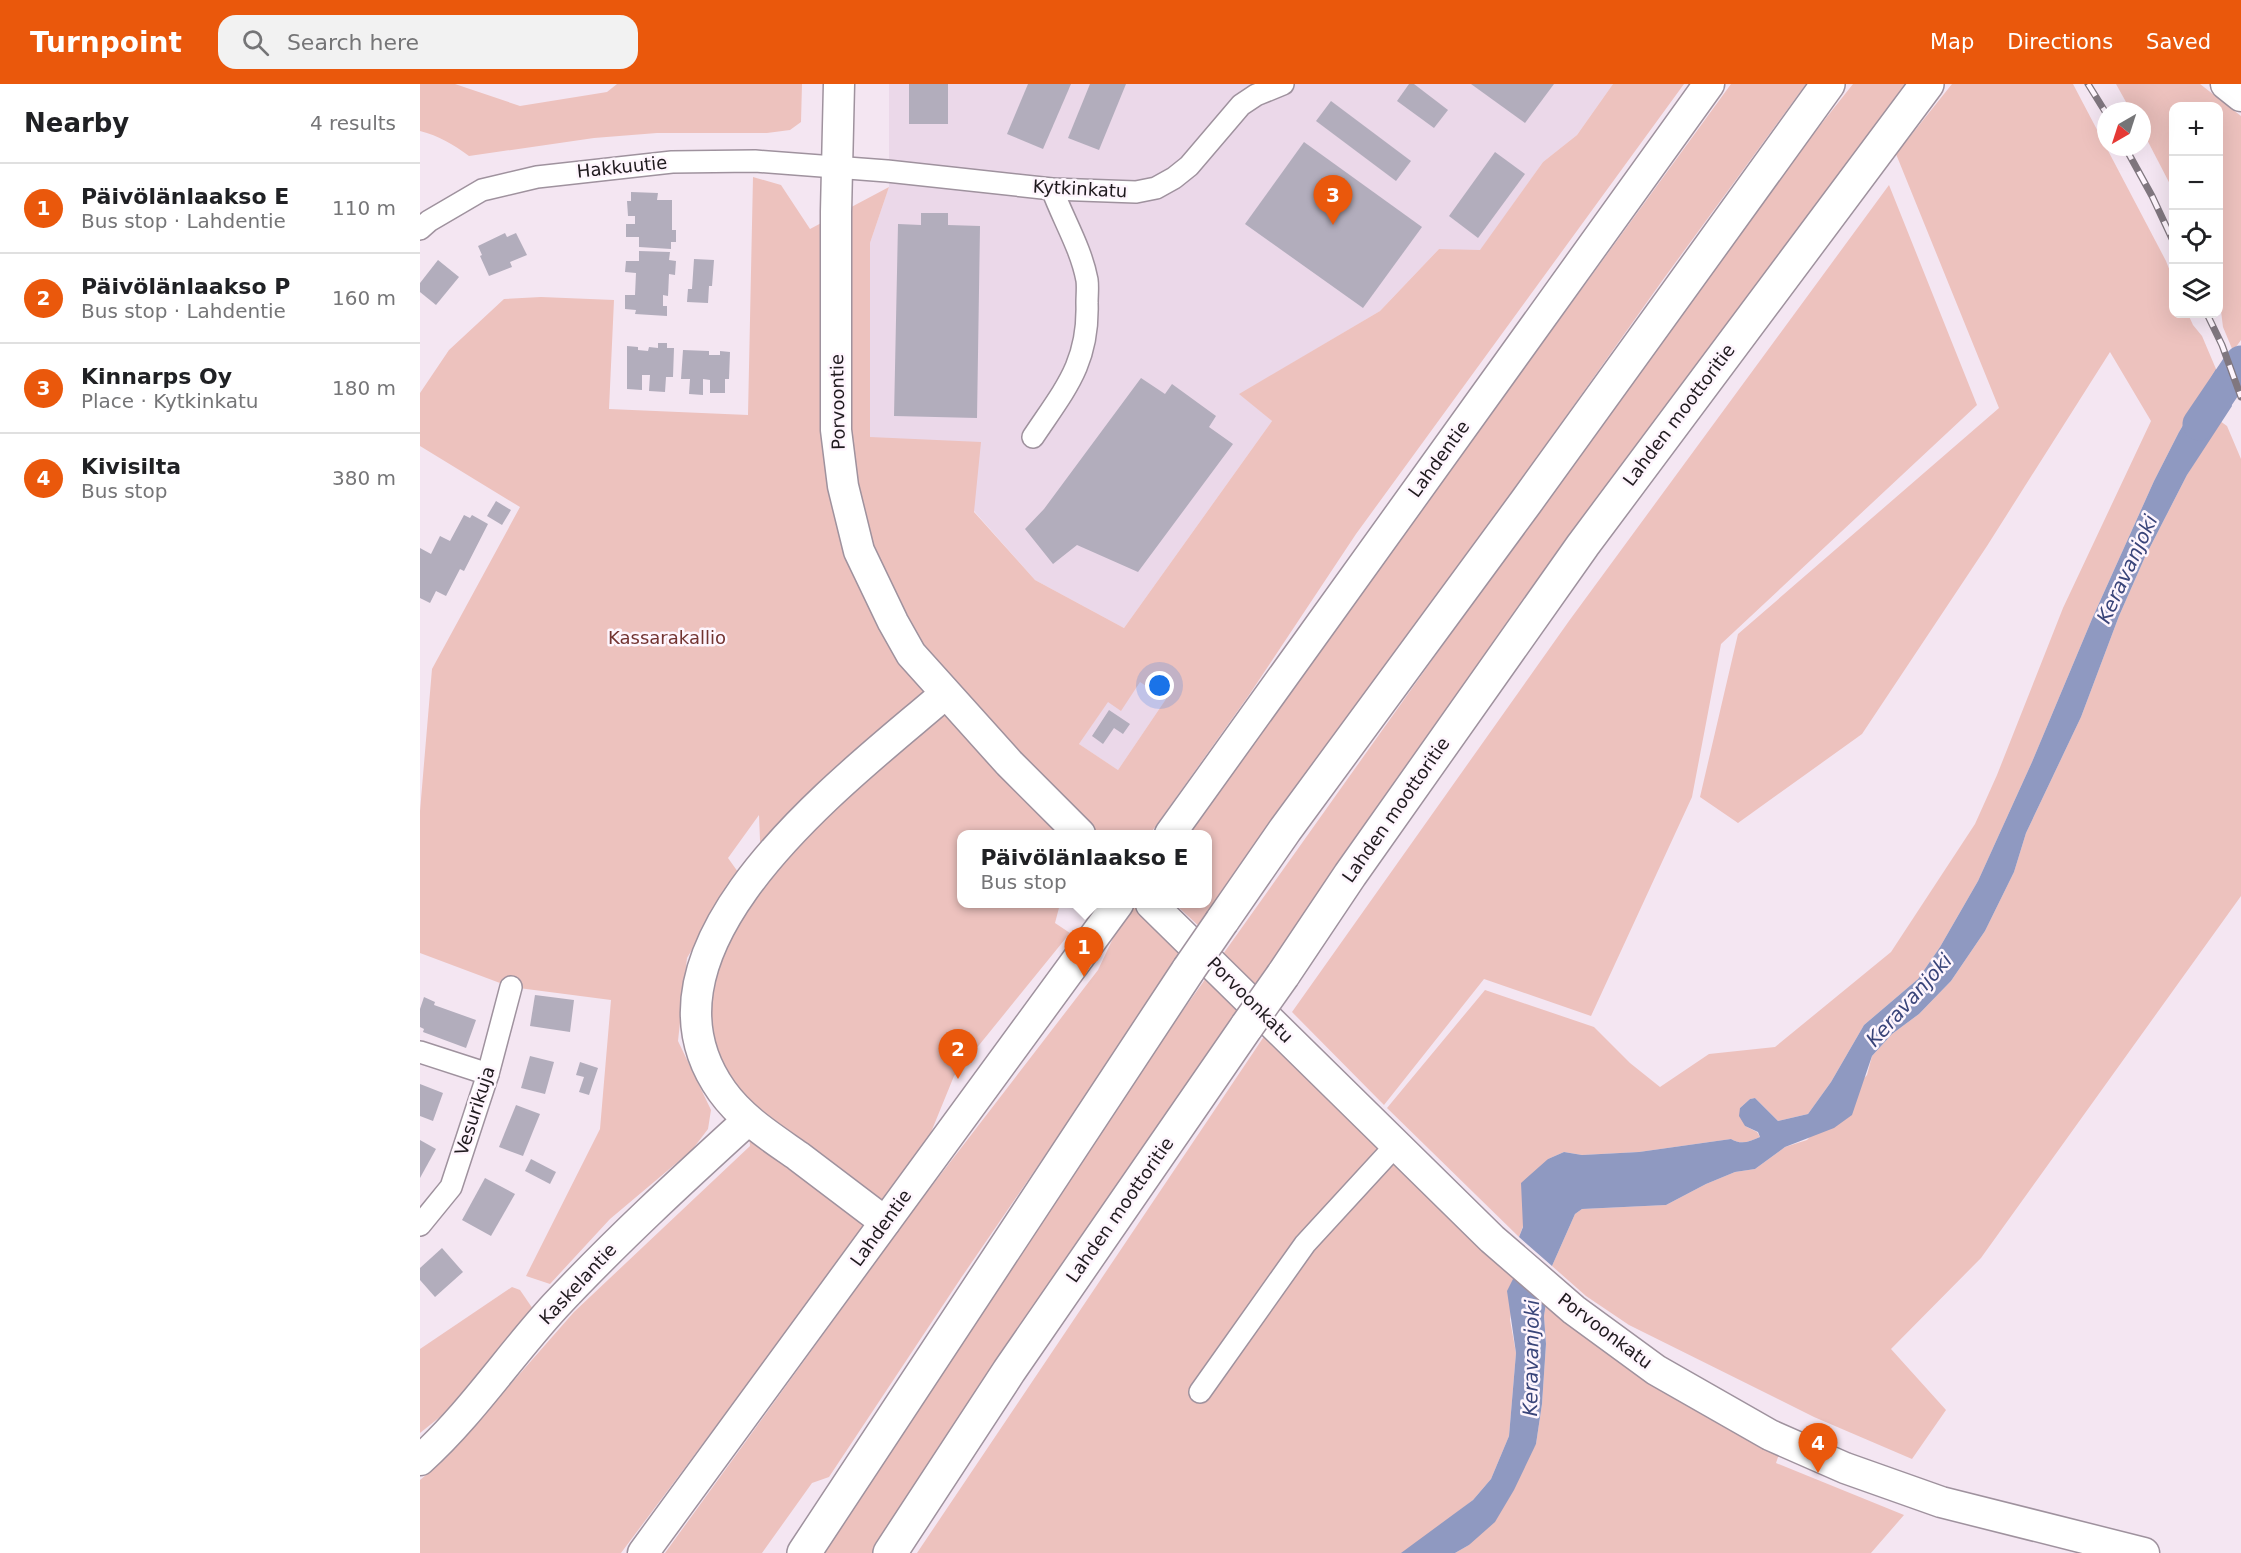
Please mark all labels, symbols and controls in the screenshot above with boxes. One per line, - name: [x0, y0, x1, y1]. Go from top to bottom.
- search box: [218, 15, 638, 69]
- text: Turnpoint: [30, 26, 182, 59]
- icon: search: [239, 26, 272, 59]
- text: Search here: [287, 30, 419, 55]
- text: Map: [1930, 30, 1974, 54]
- text: Directions: [2007, 30, 2113, 54]
- text: Saved: [2146, 30, 2211, 54]
- north arrow: [2097, 102, 2151, 156]
- map controls: [2169, 102, 2223, 318]
- button: +: [2169, 102, 2223, 156]
- text: Nearby: [24, 108, 129, 138]
- text: 4 results: [310, 111, 396, 135]
- street label: Hakkuutie: [576, 151, 668, 182]
- button: −: [2169, 156, 2223, 210]
- street label: Kytkinkatu: [1032, 176, 1128, 201]
- pin: 3: [1314, 176, 1352, 225]
- text: Päivölänlaakso E: [81, 184, 289, 209]
- text: 1: [37, 196, 50, 220]
- text: 110 m: [332, 196, 396, 220]
- text: Bus stop · Lahdentie: [81, 209, 286, 233]
- button: locate: [2169, 210, 2223, 264]
- button: layers: [2169, 264, 2223, 318]
- text: Päivölänlaakso P: [81, 274, 290, 299]
- text: 2: [37, 286, 50, 310]
- text: 160 m: [332, 286, 396, 310]
- text: Bus stop · Lahdentie: [81, 299, 286, 323]
- street label: Lahden moottoritie: [1618, 340, 1739, 490]
- street label: Porvoontie: [826, 354, 849, 450]
- text: Kinnarps Oy: [81, 364, 232, 389]
- text: 3: [37, 376, 50, 400]
- text: 180 m: [332, 376, 396, 400]
- text: Place · Kytkinkatu: [81, 389, 258, 413]
- street label: Lahdentie: [1404, 416, 1473, 501]
- text: Kivisilta: [81, 454, 181, 479]
- text: 4: [37, 466, 50, 490]
- text: 380 m: [332, 466, 396, 490]
- text: Bus stop: [81, 479, 167, 503]
- water label: Keravanjoki: [2091, 511, 2163, 627]
- park label: Kassarakallio: [608, 627, 726, 648]
- your location: [1145, 671, 1174, 700]
- street label: Lahden moottoritie: [1338, 733, 1454, 886]
- popup: [957, 830, 1212, 908]
- text: Päivölänlaakso E: [980, 845, 1189, 870]
- text: Bus stop: [980, 870, 1067, 894]
- pin: 1: [1064, 928, 1104, 977]
- water label: Keravanjoki: [1861, 948, 1957, 1051]
- street label: Porvoonkatu: [1203, 953, 1297, 1047]
- pin: 2: [938, 1030, 978, 1079]
- street label: Vesurikuja: [450, 1064, 499, 1158]
- street label: Lahden moottoritie: [1062, 1133, 1178, 1286]
- street label: Lahdentie: [846, 1185, 915, 1270]
- street label: Kaskelantie: [535, 1239, 621, 1329]
- street label: Porvoonkatu: [1554, 1288, 1656, 1373]
- water label: Keravanjoki: [1518, 1299, 1544, 1417]
- pin: 4: [1798, 1424, 1838, 1473]

